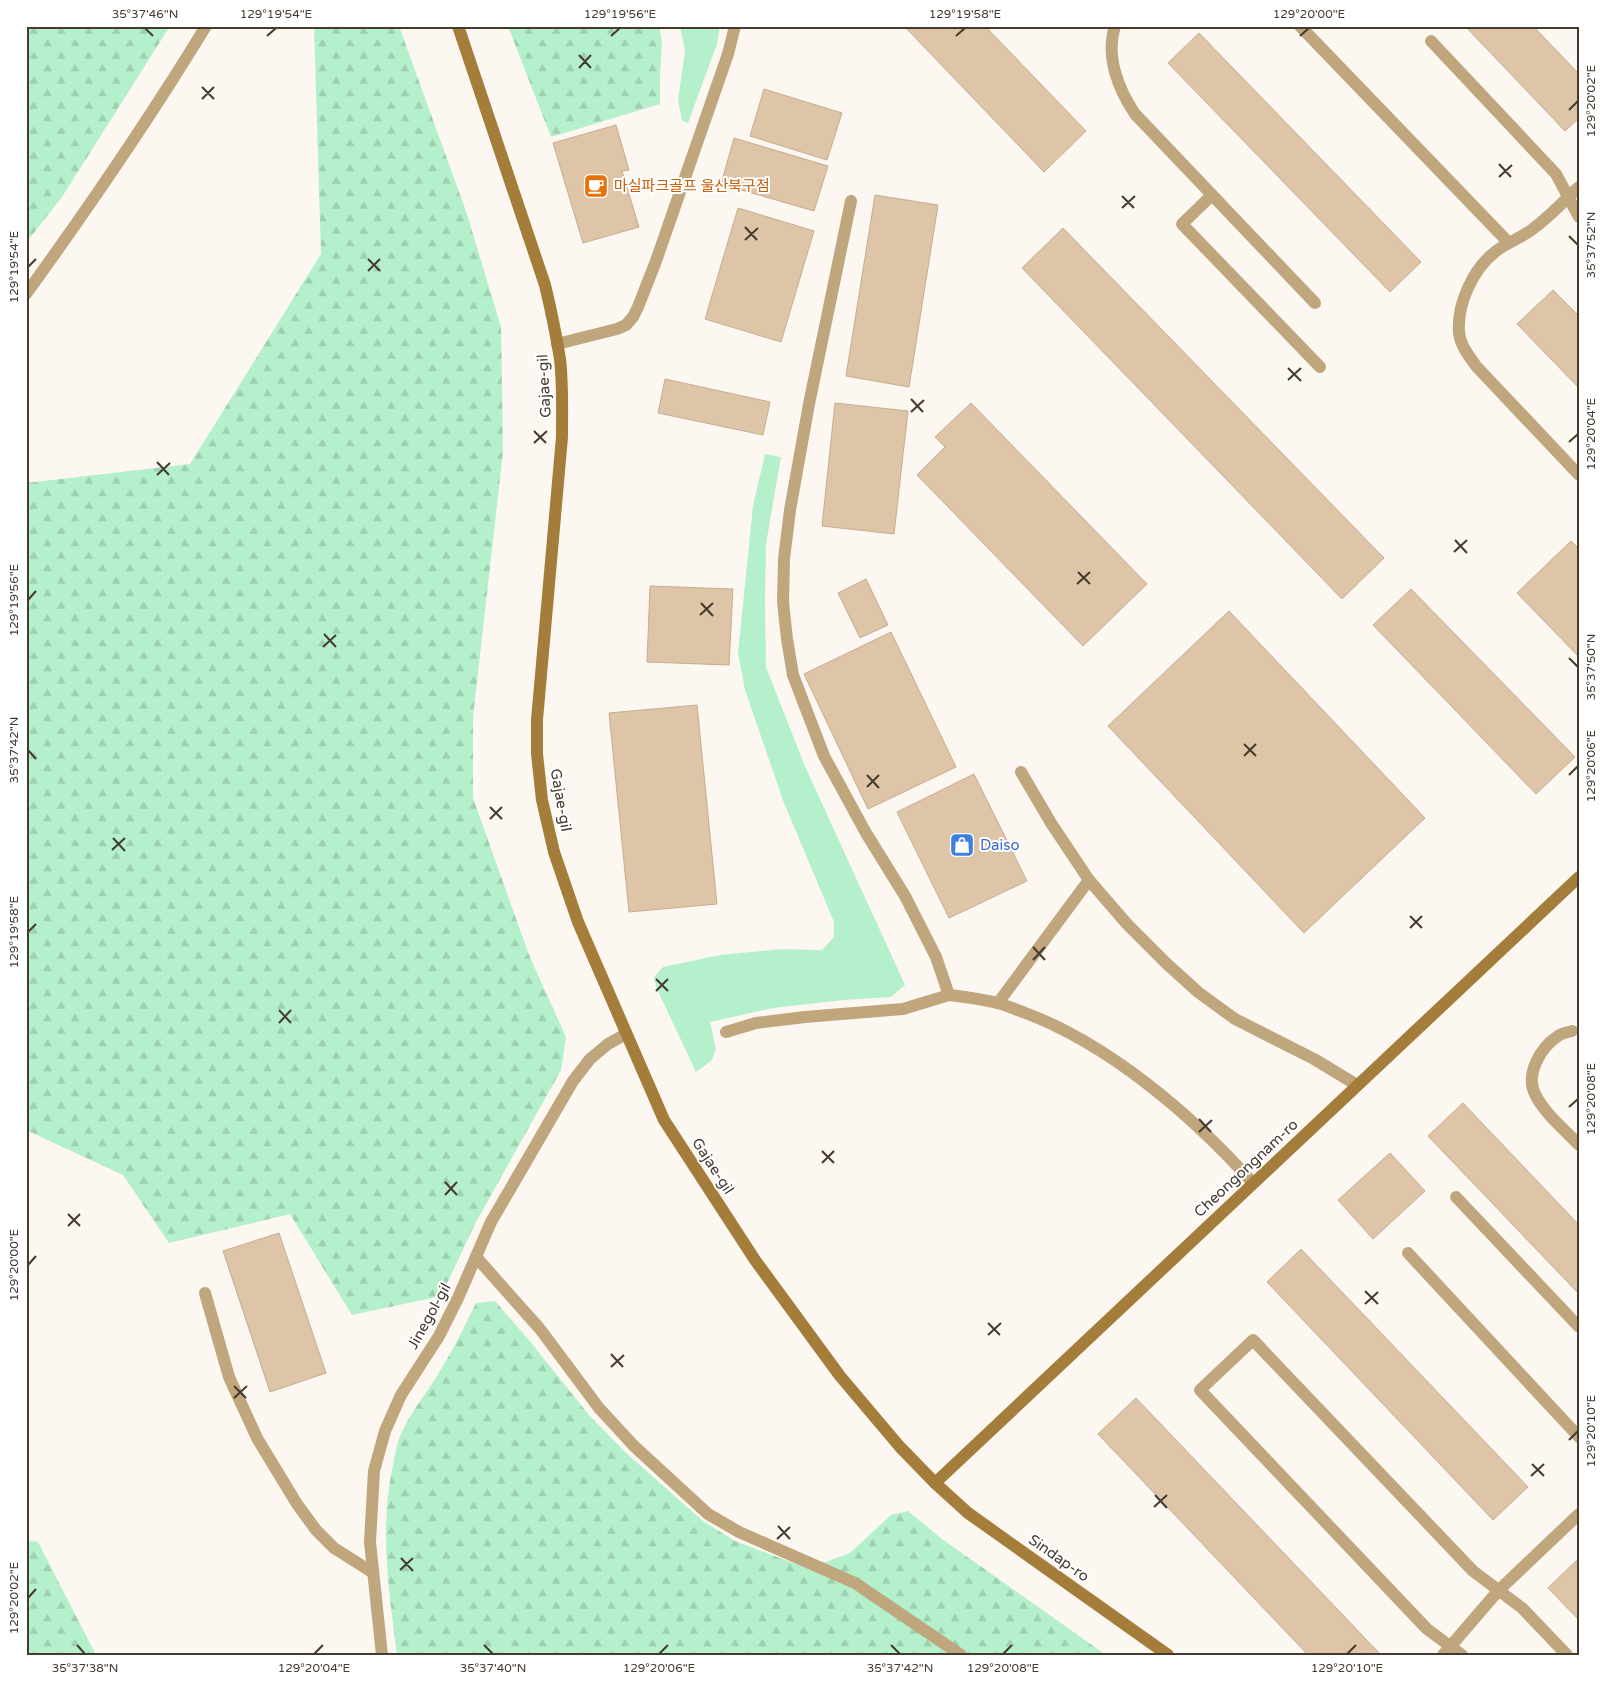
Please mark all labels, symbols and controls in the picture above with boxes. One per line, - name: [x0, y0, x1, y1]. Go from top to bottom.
- text: 35°37'46"N: [112, 7, 178, 21]
- text: 129°19'54"E: [240, 7, 313, 21]
- text: 129°19'56"E: [584, 7, 657, 21]
- text: 129°19'58"E: [929, 7, 1002, 21]
- text: 129°20'00"E: [1273, 7, 1346, 21]
- text: 129°20'02"E: [1584, 64, 1598, 137]
- cafe icon: 마실파크골프 울산북구점: [583, 173, 609, 199]
- place label: 마실파크골프 울산북구점: [614, 177, 770, 195]
- text: 35°37'52"N: [1584, 212, 1598, 278]
- text: 129°19'54"E: [7, 230, 21, 303]
- street label: Gajae-gil: [533, 354, 555, 418]
- text: 129°20'04"E: [1584, 397, 1598, 470]
- text: 129°19'56"E: [7, 563, 21, 636]
- text: 35°37'50"N: [1584, 634, 1598, 700]
- text: 35°37'42"N: [7, 717, 21, 783]
- text: 129°20'06"E: [1584, 729, 1598, 802]
- street label: Gajae-gil: [547, 767, 575, 833]
- shop icon: Daiso: [949, 832, 975, 858]
- place label: Daiso: [980, 836, 1020, 854]
- text: 129°19'58"E: [7, 895, 21, 968]
- text: 129°20'08"E: [1584, 1062, 1598, 1135]
- street label: Cheongongnam-ro: [1190, 1115, 1302, 1221]
- street label: Gajae-gil: [688, 1134, 738, 1198]
- text: 129°20'00"E: [7, 1228, 21, 1301]
- street label: Jinegol-gil: [403, 1280, 455, 1352]
- text: 129°20'10"E: [1584, 1394, 1598, 1467]
- street label: Sindap-ro: [1025, 1531, 1093, 1585]
- text: 129°20'02"E: [7, 1561, 21, 1634]
- text: 35°37'38"N: [52, 1661, 118, 1675]
- text: 129°20'04"E: [278, 1661, 351, 1675]
- text: 35°37'40"N: [460, 1661, 526, 1675]
- text: 129°20'06"E: [623, 1661, 696, 1675]
- text: 35°37'42"N: [867, 1661, 933, 1675]
- text: 129°20'08"E: [967, 1661, 1040, 1675]
- text: 129°20'10"E: [1311, 1661, 1384, 1675]

